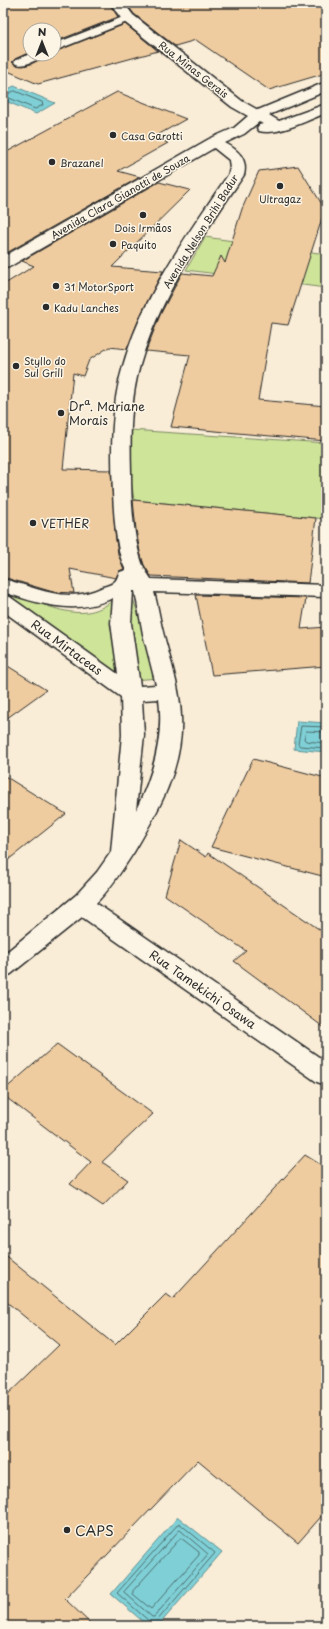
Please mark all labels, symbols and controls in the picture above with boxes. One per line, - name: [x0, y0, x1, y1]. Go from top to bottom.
- north arrow: [22, 22, 62, 62]
- text: N: [38, 23, 47, 40]
- street label: Rua Minas Gerais: [156, 37, 232, 101]
- place label: Casa Garotti: [121, 128, 183, 143]
- marker: Casa Garotti: [108, 130, 118, 140]
- street label: Avenida Clara Gianotti de Souza: [48, 150, 193, 242]
- place label: Brazanel: [60, 155, 104, 170]
- marker: Brazanel: [47, 157, 57, 167]
- street label: Avenida Nelson Brihi Badur: [159, 171, 241, 291]
- marker: Ultragaz: [275, 181, 285, 191]
- place label: Ultragaz: [259, 191, 301, 206]
- marker: Dois Irmãos: [138, 210, 148, 220]
- place label: Dois Irmãos: [114, 220, 172, 235]
- place label: Paquito: [121, 237, 157, 252]
- marker: Paquito: [108, 239, 118, 249]
- place label: 31 MotorSport: [64, 279, 134, 294]
- marker: 31 MotorSport: [51, 281, 61, 291]
- place label: Kadu Lanches: [54, 300, 119, 315]
- marker: Kadu Lanches: [41, 302, 51, 312]
- place label: Styllo do Sul Grill: [24, 353, 66, 380]
- marker: Styllo do Sul Grill: [11, 361, 21, 371]
- place label: Drª. Mariane Morais: [69, 397, 145, 429]
- marker: Drª. Mariane Morais: [56, 408, 66, 418]
- place label: VETHER: [41, 514, 89, 532]
- marker: VETHER: [28, 518, 38, 528]
- street label: Rua Mirtaceas: [28, 615, 107, 679]
- street label: Rua Tamekichi Osawa: [146, 945, 260, 1033]
- place label: CAPS: [75, 1520, 114, 1541]
- marker: CAPS: [62, 1525, 72, 1535]

